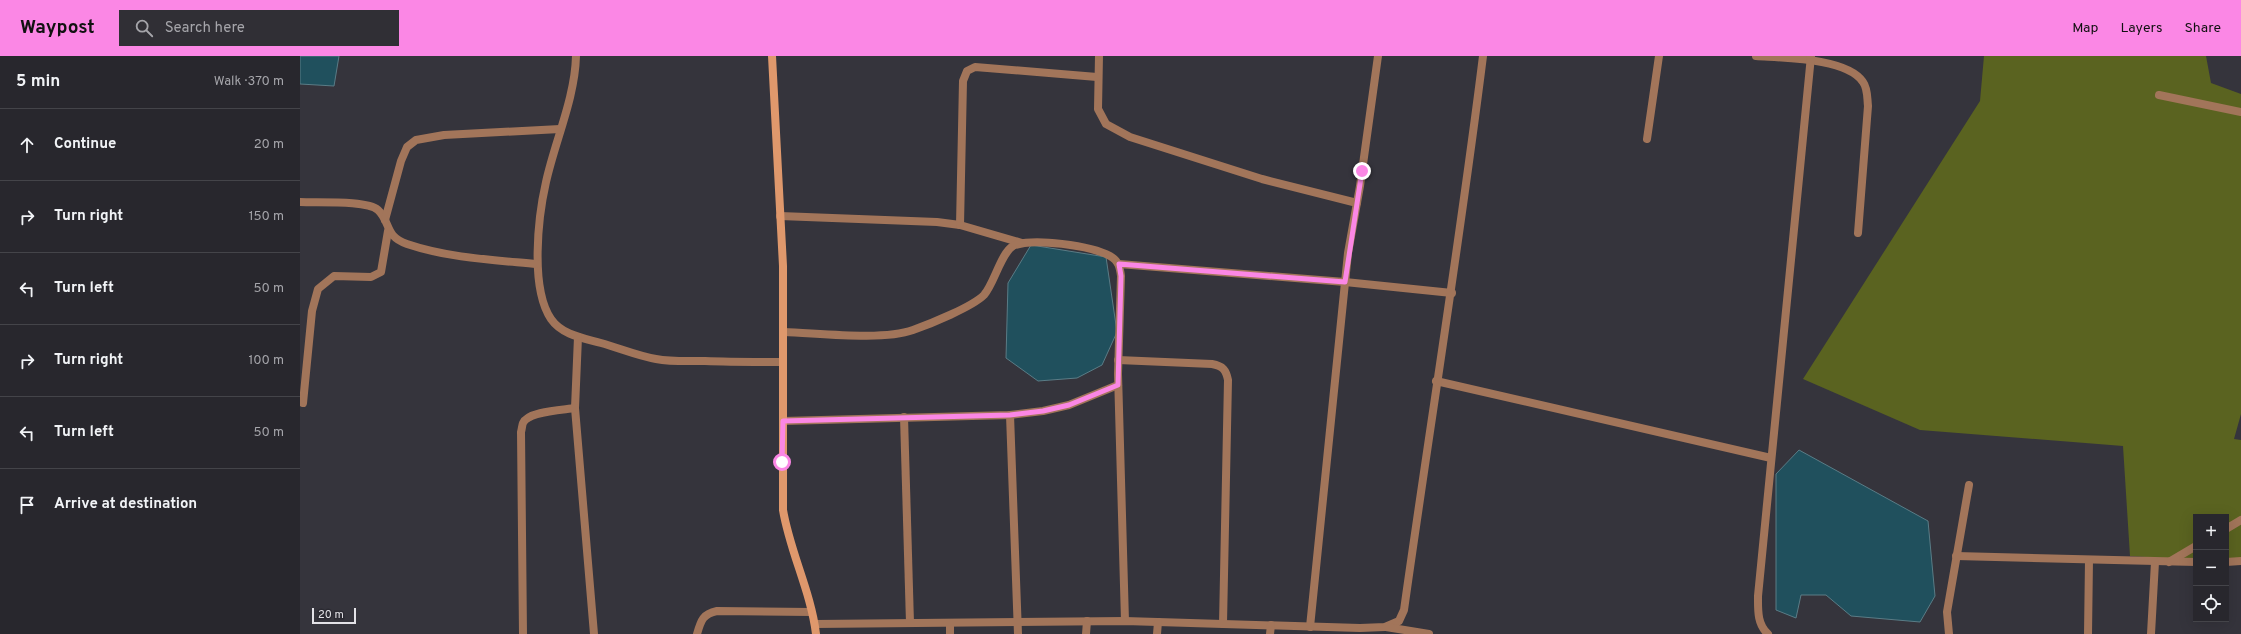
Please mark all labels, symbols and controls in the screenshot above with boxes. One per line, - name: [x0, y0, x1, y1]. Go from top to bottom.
- search box: [119, 10, 399, 46]
- text: Waypost: [20, 16, 95, 40]
- icon: search: [133, 17, 155, 39]
- text: Search here: [165, 19, 245, 38]
- text: Map: [2072, 20, 2098, 37]
- text: Layers: [2120, 20, 2162, 37]
- text: Share: [2184, 20, 2221, 37]
- text: 5 min: [16, 71, 60, 93]
- text: Walk · 370 m: [214, 74, 284, 90]
- icon: ahead: [16, 134, 38, 156]
- text: Continue: [54, 135, 116, 154]
- text: 20 m: [254, 137, 284, 153]
- route end: [1353, 162, 1371, 180]
- icon: right: [16, 206, 38, 228]
- text: Turn right: [54, 207, 123, 226]
- text: 150 m: [249, 209, 284, 225]
- icon: left: [16, 278, 38, 300]
- text: Turn left: [54, 279, 114, 298]
- text: 50 m: [254, 281, 284, 297]
- icon: right: [16, 350, 38, 372]
- text: Turn right: [54, 351, 123, 370]
- text: 100 m: [248, 353, 284, 369]
- icon: left: [16, 422, 38, 444]
- text: Turn left: [54, 423, 114, 442]
- text: 50 m: [254, 425, 284, 441]
- route start: [773, 453, 791, 471]
- icon: arrive: [16, 494, 38, 516]
- text: Arrive at destination: [54, 495, 197, 514]
- map controls: [2193, 514, 2229, 622]
- button: +: [2193, 514, 2229, 550]
- button: −: [2193, 550, 2229, 586]
- button: locate: [2193, 586, 2229, 622]
- scale bar: [312, 606, 356, 625]
- text: 20 m: [318, 608, 344, 622]

